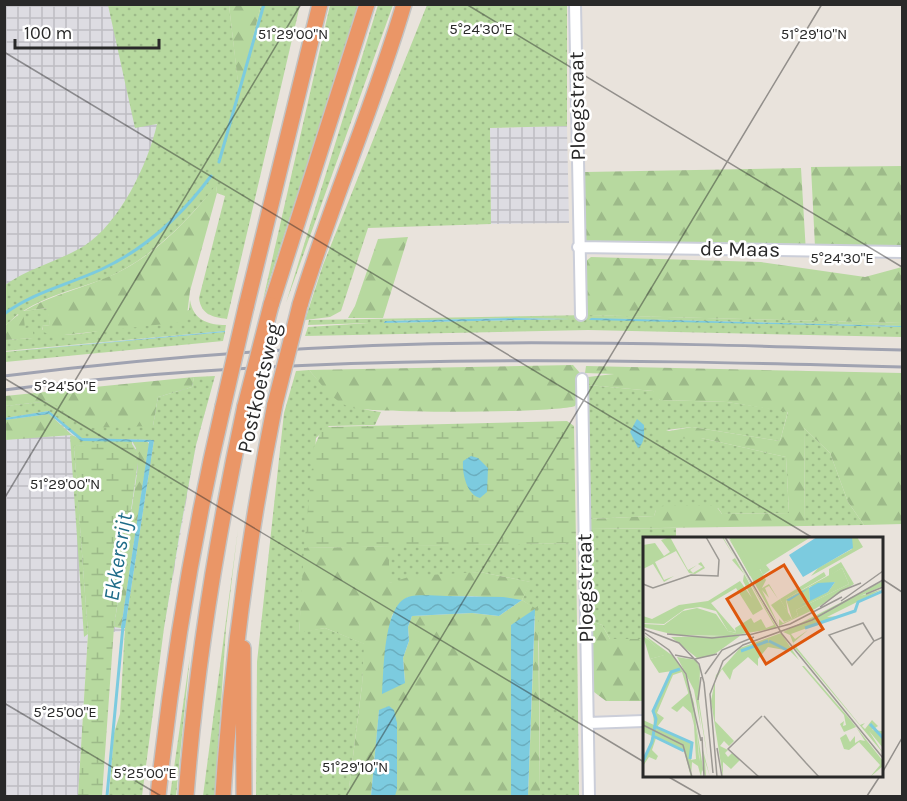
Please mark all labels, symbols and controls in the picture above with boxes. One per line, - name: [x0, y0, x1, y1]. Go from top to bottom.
- scale bar: [15, 12, 159, 50]
- text: 5°24'30"E: [449, 20, 513, 38]
- text: 100 m: [24, 22, 72, 44]
- text: 51°29'00"N: [258, 25, 328, 43]
- text: 51°29'10"N: [781, 25, 847, 43]
- street label: Ploegstraat: [564, 51, 590, 161]
- street label: de Maas: [700, 236, 780, 262]
- text: 5°24'30"E: [810, 249, 874, 267]
- street label: Postkoetsweg: [232, 320, 286, 455]
- text: 5°24'50"E: [33, 377, 97, 395]
- text: 51°29'00"N: [30, 475, 100, 493]
- water label: Ekkersrijt: [98, 511, 138, 603]
- street label: Ploegstraat: [572, 533, 598, 643]
- inset map: [643, 537, 883, 777]
- text: 5°25'00"E: [33, 703, 97, 721]
- text: 51°29'10"N: [322, 758, 388, 776]
- text: 5°25'00"E: [113, 764, 177, 782]

